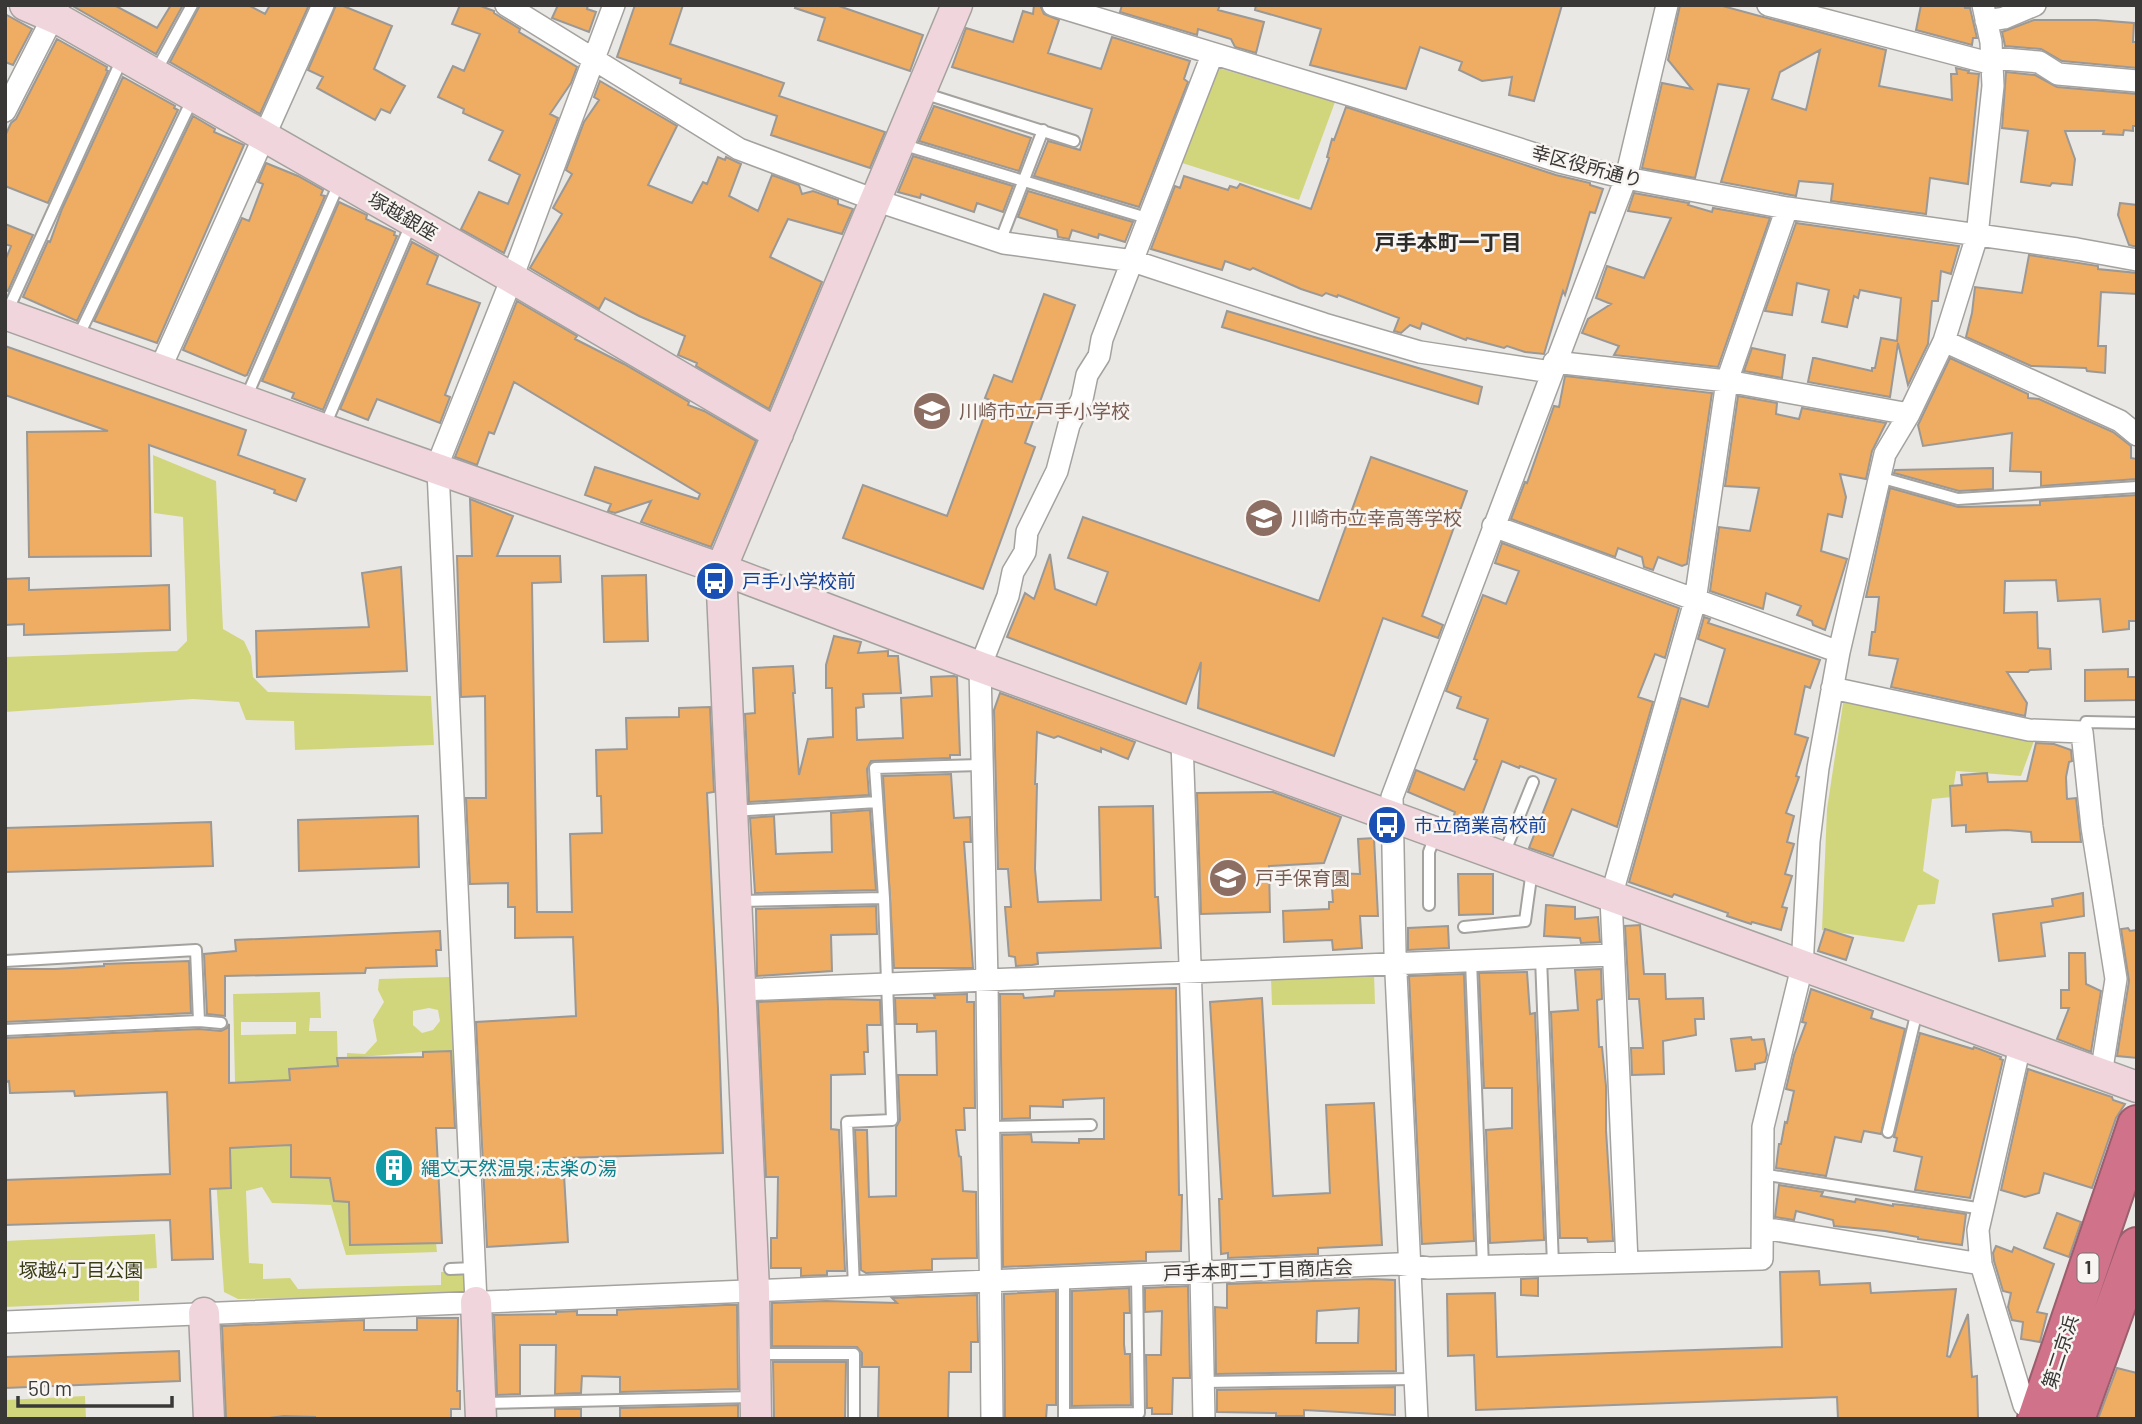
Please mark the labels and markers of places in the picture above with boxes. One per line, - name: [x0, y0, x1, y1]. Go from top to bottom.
- school or university icon: 川崎市立戸手小学校: [911, 390, 953, 432]
- place label: 川崎市立戸手小学校: [959, 399, 1130, 422]
- school or university icon: 川崎市立幸高等学校: [1243, 497, 1285, 539]
- place label: 川崎市立幸高等学校: [1291, 506, 1462, 529]
- bus stop icon: 戸手小学校前: [694, 560, 736, 602]
- place label: 戸手小学校前: [742, 569, 856, 592]
- bus stop icon: 市立商業高校前: [1366, 804, 1408, 846]
- place label: 市立商業高校前: [1414, 813, 1547, 836]
- school or university icon: 戸手保育園: [1207, 857, 1249, 899]
- place label: 戸手保育園: [1255, 866, 1350, 889]
- building icon: 縄文天然温泉;志楽の湯: [373, 1147, 415, 1189]
- place label: 縄文天然温泉;志楽の湯: [421, 1156, 617, 1179]

